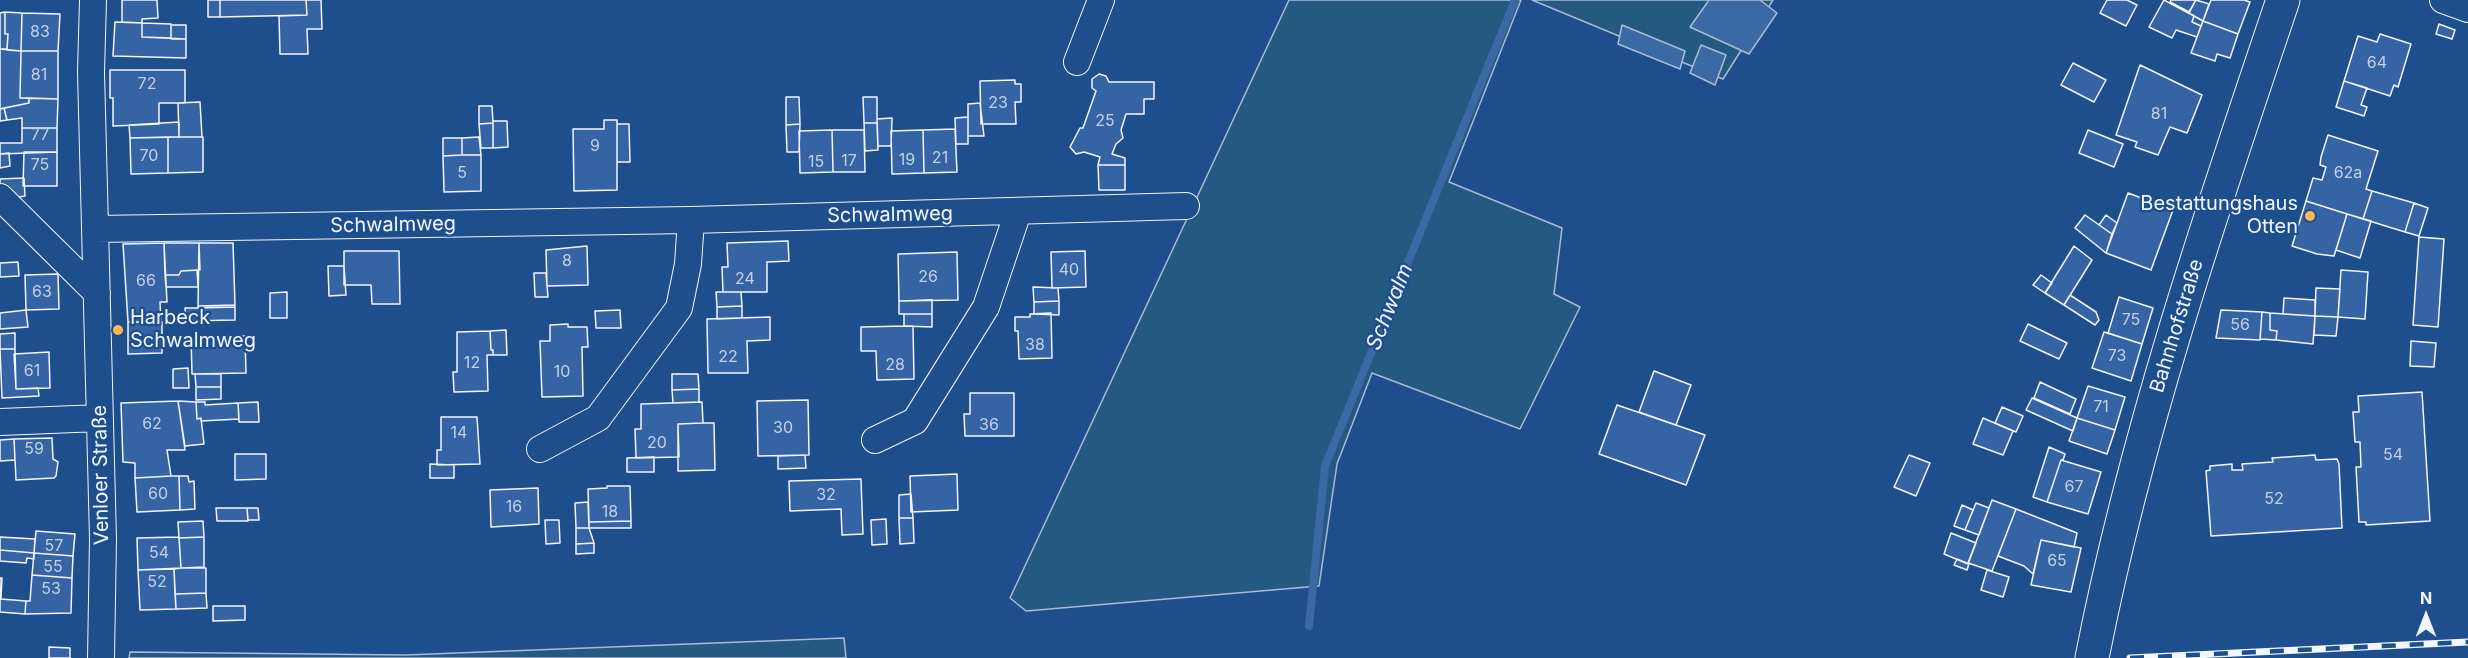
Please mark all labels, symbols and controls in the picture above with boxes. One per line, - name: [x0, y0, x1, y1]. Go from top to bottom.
- house number: 83: [30, 22, 50, 42]
- house number: 64: [2367, 53, 2387, 73]
- house number: 81: [31, 65, 47, 85]
- house number: 72: [138, 74, 156, 94]
- house number: 23: [988, 93, 1008, 113]
- house number: 81: [2151, 104, 2167, 124]
- house number: 25: [1095, 111, 1115, 131]
- house number: 77: [31, 125, 49, 145]
- house number: 9: [590, 136, 600, 156]
- house number: 70: [140, 146, 158, 166]
- house number: 21: [932, 148, 948, 168]
- house number: 19: [899, 150, 915, 170]
- house number: 17: [841, 151, 857, 171]
- house number: 15: [808, 152, 824, 172]
- house number: 75: [31, 155, 49, 175]
- house number: 5: [457, 163, 467, 183]
- house number: 62a: [2334, 163, 2362, 183]
- place label: Bestattungshaus Otten: [2140, 192, 2298, 239]
- street label: Schwalmweg: [827, 202, 953, 228]
- marker: Bestattungshaus Otten: [2303, 209, 2317, 223]
- street label: Schwalmweg: [330, 212, 456, 238]
- house number: 8: [562, 251, 572, 271]
- street label: Bahnhofstraße: [2145, 256, 2209, 396]
- house number: 40: [1059, 260, 1079, 280]
- water label: Schwalm: [1361, 260, 1419, 354]
- house number: 26: [918, 267, 938, 287]
- house number: 24: [735, 269, 755, 289]
- house number: 66: [136, 271, 156, 291]
- house number: 63: [32, 282, 52, 302]
- place label: Harbeck Schwalmweg: [130, 306, 256, 353]
- house number: 75: [2122, 310, 2140, 330]
- house number: 56: [2230, 315, 2250, 335]
- marker: Harbeck Schwalmweg: [111, 323, 125, 337]
- house number: 38: [1025, 335, 1045, 355]
- house number: 73: [2108, 346, 2126, 366]
- house number: 22: [718, 347, 738, 367]
- house number: 12: [464, 353, 480, 373]
- house number: 28: [885, 355, 905, 375]
- house number: 61: [24, 361, 40, 381]
- house number: 10: [554, 362, 570, 382]
- house number: 71: [2093, 397, 2109, 417]
- street label: Venloer Straße: [88, 405, 114, 545]
- house number: 62: [142, 414, 162, 434]
- house number: 36: [979, 415, 999, 435]
- house number: 30: [773, 418, 793, 438]
- house number: 14: [451, 423, 467, 443]
- house number: 20: [647, 433, 667, 453]
- house number: 59: [24, 439, 44, 459]
- house number: 54: [2383, 445, 2403, 465]
- house number: 67: [2065, 477, 2083, 497]
- house number: 60: [148, 484, 168, 504]
- house number: 32: [816, 485, 836, 505]
- house number: 52: [2264, 489, 2284, 509]
- house number: 16: [506, 497, 522, 517]
- house number: 18: [602, 502, 618, 522]
- house number: 57: [45, 536, 63, 556]
- house number: 54: [149, 543, 169, 563]
- house number: 65: [2047, 551, 2067, 571]
- house number: 55: [43, 557, 63, 577]
- house number: 52: [147, 572, 167, 592]
- house number: 53: [41, 579, 61, 599]
- north arrow: [2396, 586, 2456, 646]
- text: N: [2420, 588, 2432, 608]

